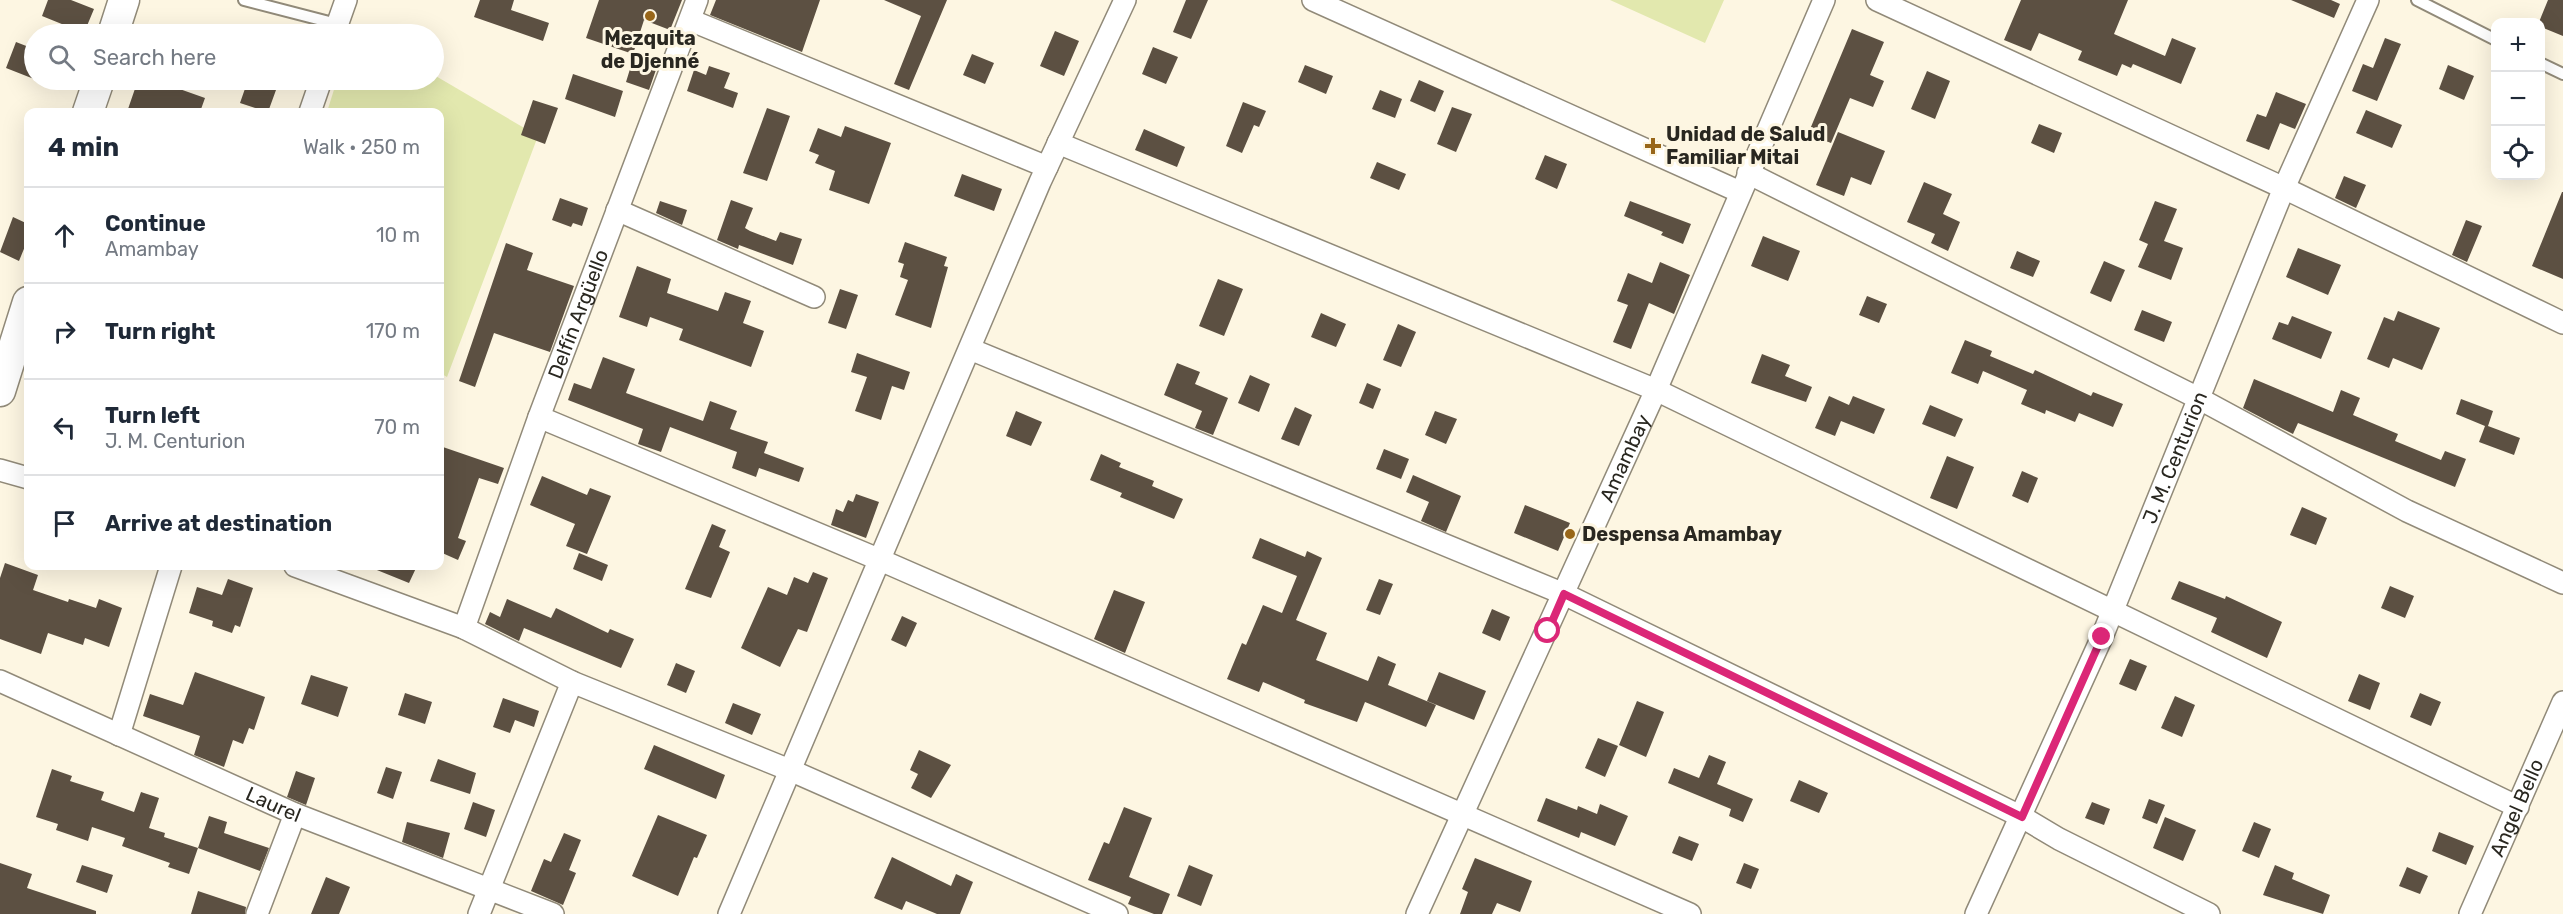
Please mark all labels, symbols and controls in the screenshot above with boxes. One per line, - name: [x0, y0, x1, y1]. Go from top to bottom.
- marker: Mezquita de Djenné: [643, 9, 657, 23]
- map controls: [2491, 18, 2545, 180]
- button: +: [2491, 18, 2545, 72]
- search box: [24, 24, 444, 90]
- place label: Mezquita de Djenné: [601, 26, 699, 73]
- icon: search: [45, 41, 78, 74]
- text: Search here: [93, 44, 216, 71]
- button: −: [2491, 72, 2545, 126]
- place label: Unidad de Salud Familiar Mitai: [1666, 122, 1825, 169]
- button: locate: [2491, 126, 2545, 180]
- text: 4 min: [48, 132, 119, 163]
- text: Walk · 250 m: [303, 135, 420, 159]
- marker: Unidad de Salud Familiar Mitai: [1644, 137, 1662, 155]
- text: Continue: [105, 210, 206, 237]
- icon: ahead: [48, 219, 81, 252]
- text: 10 m: [376, 223, 420, 247]
- text: Amambay: [105, 237, 199, 261]
- street label: Delfín Argüello: [543, 246, 613, 382]
- icon: right: [48, 315, 81, 348]
- text: Turn right: [105, 318, 215, 345]
- text: 170 m: [366, 319, 420, 343]
- street label: J. M. Centurion: [2137, 388, 2212, 527]
- text: Turn left: [105, 402, 200, 429]
- icon: left: [48, 411, 81, 444]
- street label: Amambay: [1595, 411, 1655, 506]
- text: 70 m: [374, 415, 420, 439]
- text: J. M. Centurion: [105, 429, 245, 453]
- icon: arrive: [48, 507, 81, 540]
- text: Arrive at destination: [105, 510, 332, 537]
- place label: Despensa Amambay: [1582, 522, 1782, 546]
- marker: Despensa Amambay: [1563, 527, 1577, 541]
- route start: [1534, 617, 1560, 643]
- route end: [2088, 623, 2114, 649]
- street label: Angel Bello: [2485, 755, 2549, 860]
- street label: Laurel: [242, 781, 304, 827]

